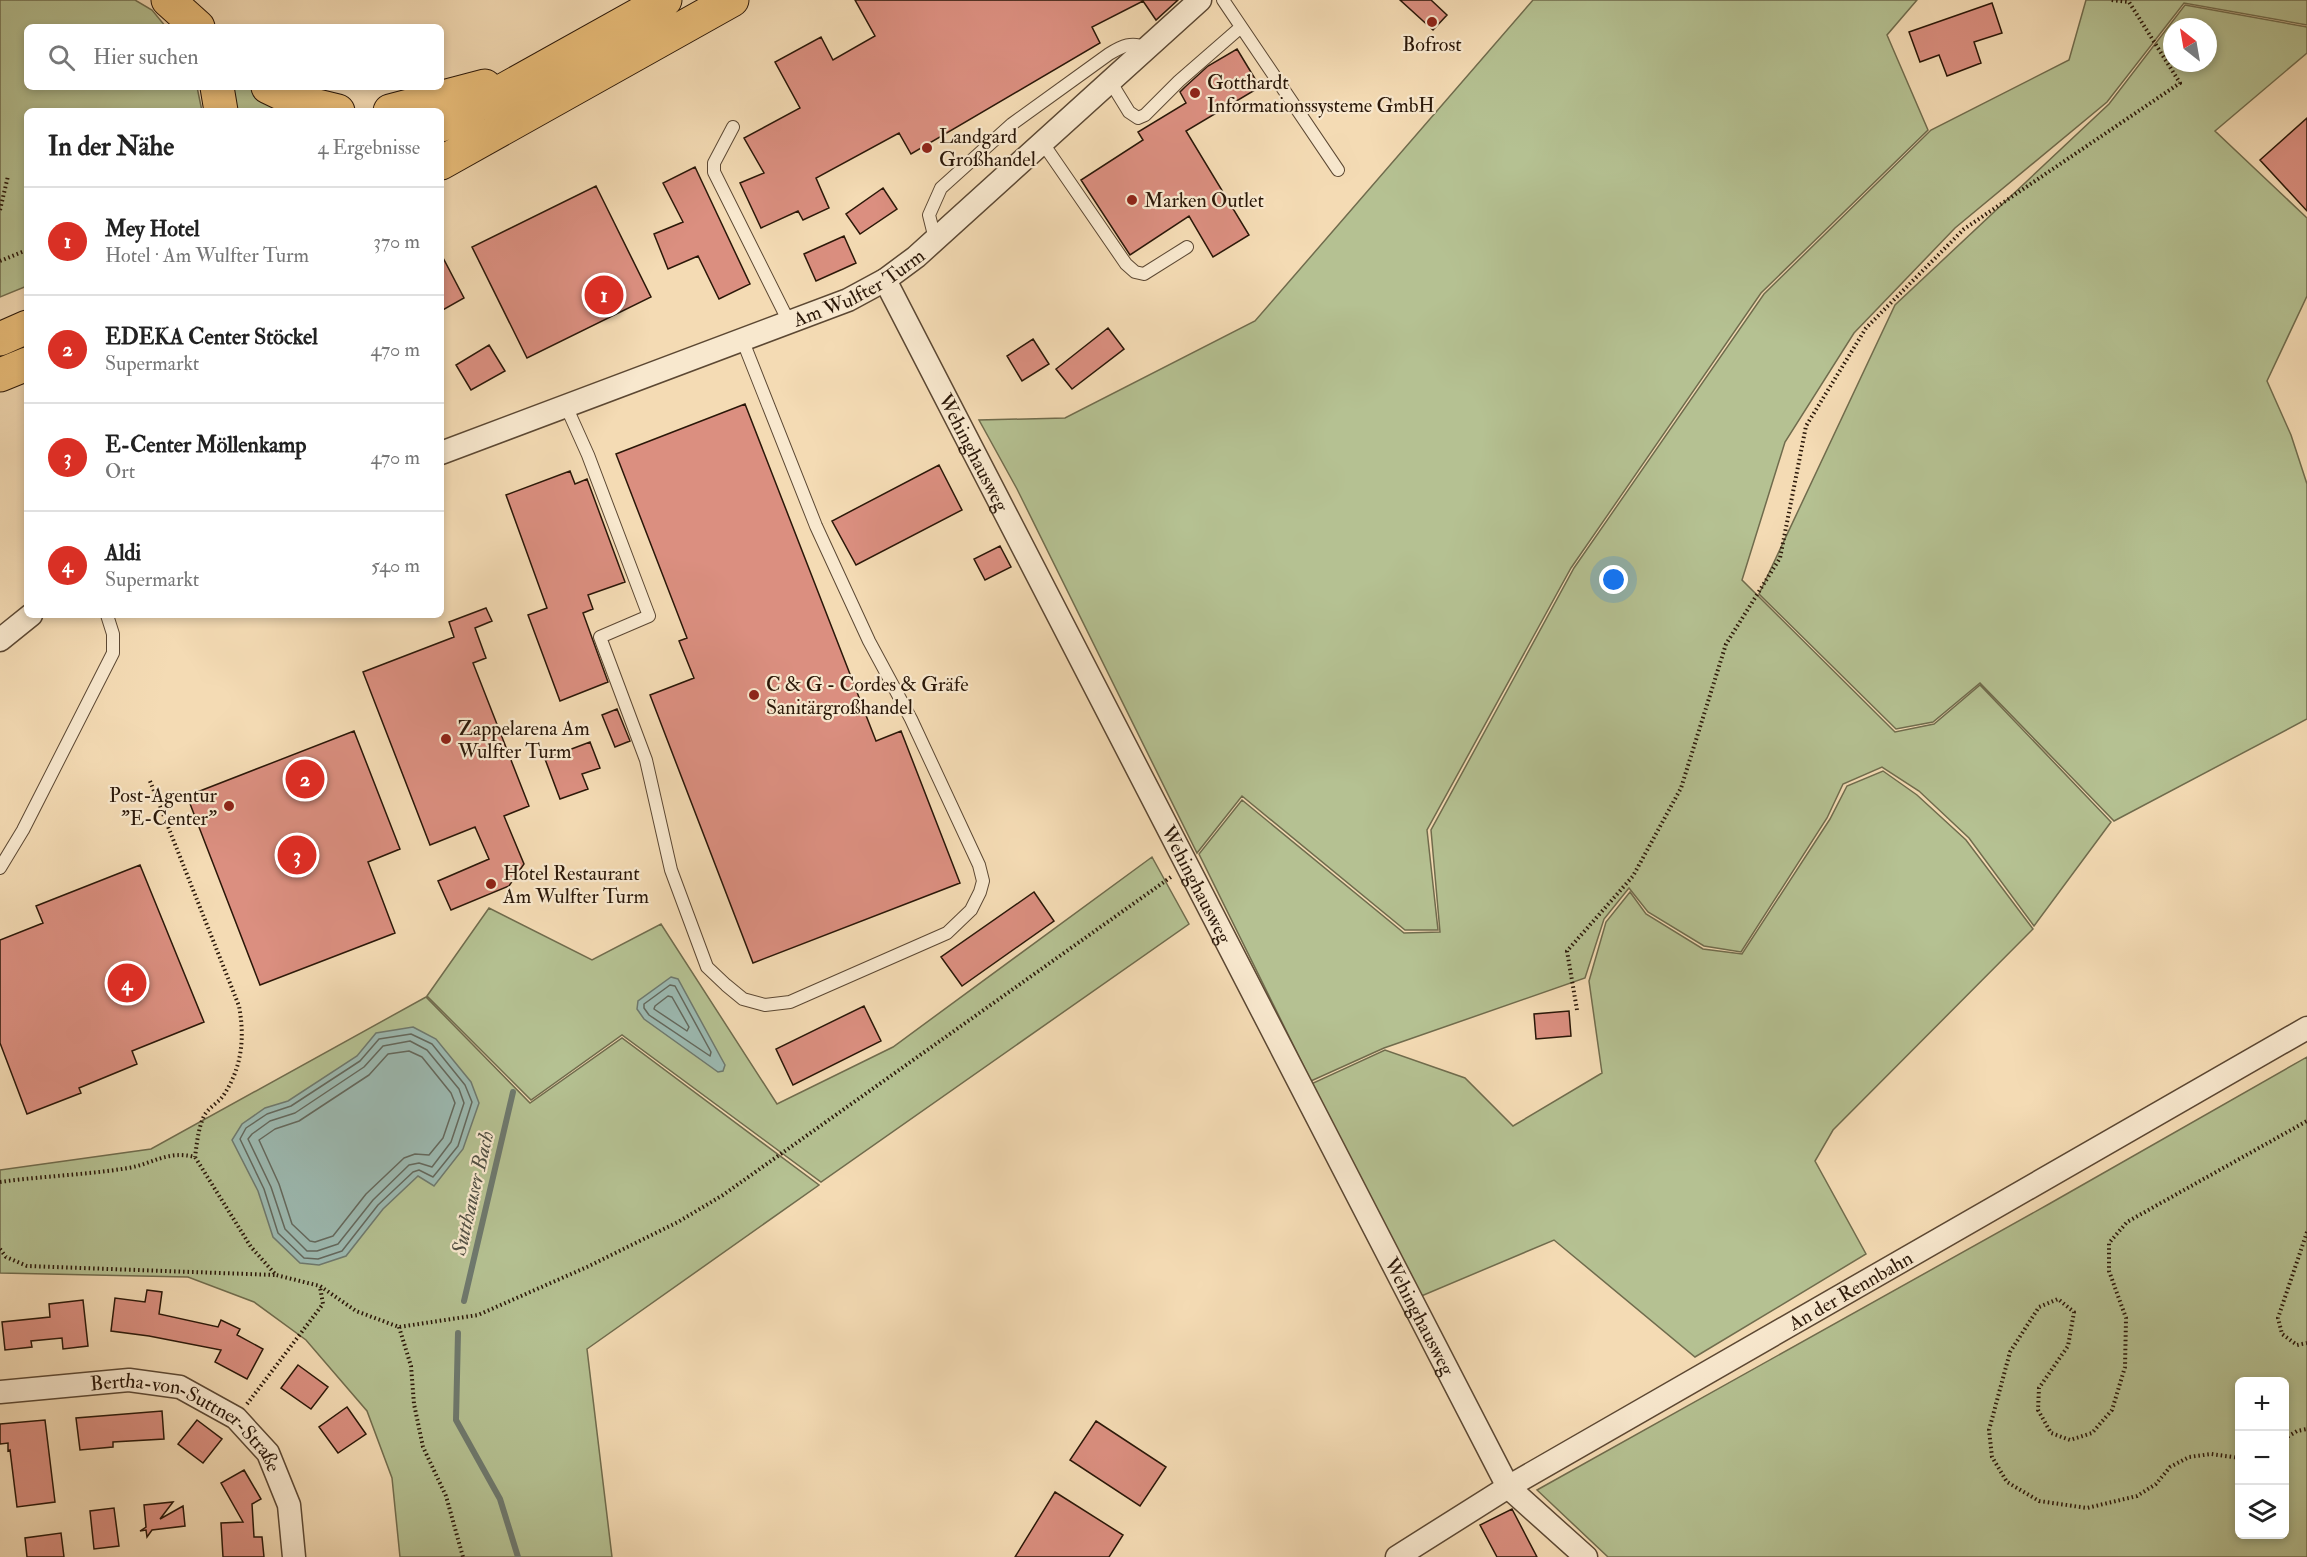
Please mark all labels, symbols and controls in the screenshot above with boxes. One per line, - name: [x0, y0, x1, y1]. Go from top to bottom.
- marker: Bofrost: [1425, 15, 1439, 29]
- north arrow: [2163, 18, 2217, 72]
- search box: [24, 24, 444, 90]
- place label: Bofrost: [1402, 32, 1462, 57]
- icon: search: [45, 41, 78, 74]
- text: Hier suchen: [93, 43, 199, 71]
- place label: Gotthardt Informationssysteme GmbH: [1207, 70, 1435, 118]
- marker: Gotthardt Informationssysteme GmbH: [1188, 86, 1202, 100]
- place label: Landgard Großhandel: [939, 124, 1036, 172]
- text: In der Nähe: [48, 131, 174, 163]
- text: 4 Ergebnisse: [318, 135, 420, 160]
- marker: Landgard Großhandel: [920, 141, 934, 155]
- place label: Marken Outlet: [1144, 188, 1264, 213]
- marker: Marken Outlet: [1125, 193, 1139, 207]
- text: Mey Hotel: [105, 215, 200, 243]
- text: 1: [64, 229, 71, 254]
- text: 370 m: [373, 229, 420, 254]
- street label: Am Wulfter Turm: [789, 242, 930, 332]
- text: Hotel · Am Wulfter Turm: [105, 243, 309, 268]
- pin: 1: [584, 272, 624, 318]
- text: EDEKA Center Stöckel: [105, 323, 318, 351]
- text: 2: [62, 337, 73, 362]
- text: 470 m: [371, 337, 420, 362]
- text: Supermarkt: [105, 351, 199, 376]
- street label: Wehinghausweg: [933, 388, 1015, 517]
- text: E-Center Möllenkamp: [105, 431, 306, 459]
- text: 3: [64, 445, 71, 470]
- text: 470 m: [371, 445, 420, 470]
- text: Ort: [105, 459, 135, 484]
- text: Aldi: [105, 539, 141, 567]
- text: 4: [62, 553, 73, 578]
- text: 540 m: [371, 553, 420, 578]
- your location: [1599, 565, 1628, 594]
- text: Supermarkt: [105, 567, 199, 592]
- place label: C & G - Cordes & Gräfe Sanitärgroßhandel: [766, 672, 969, 720]
- marker: C & G - Cordes & Gräfe Sanitärgroßhandel: [747, 688, 761, 702]
- place label: Zappelarena Am Wulfter Turm: [457, 716, 590, 764]
- marker: Zappelarena Am Wulfter Turm: [439, 732, 453, 746]
- pin: 2: [286, 756, 324, 802]
- place label: Post-Agentur "E-Center": [109, 783, 218, 831]
- marker: Post-Agentur "E-Center": [222, 799, 236, 813]
- street label: Wehinghausweg: [1156, 820, 1238, 948]
- pin: 3: [278, 832, 316, 878]
- place label: Hotel Restaurant Am Wulfter Turm: [502, 861, 649, 909]
- marker: Hotel Restaurant Am Wulfter Turm: [484, 877, 498, 891]
- pin: 4: [108, 960, 146, 1006]
- water label: Sutthauser Bach: [445, 1128, 500, 1259]
- street label: An der Rennbahn: [1783, 1245, 1917, 1336]
- street label: Wehinghausweg: [1379, 1252, 1461, 1380]
- street label: Bertha-von-Suttner-Straße: [89, 1367, 287, 1475]
- map controls: [2235, 1377, 2289, 1539]
- button: +: [2235, 1377, 2289, 1431]
- button: −: [2235, 1431, 2289, 1485]
- button: layers: [2235, 1485, 2289, 1539]

